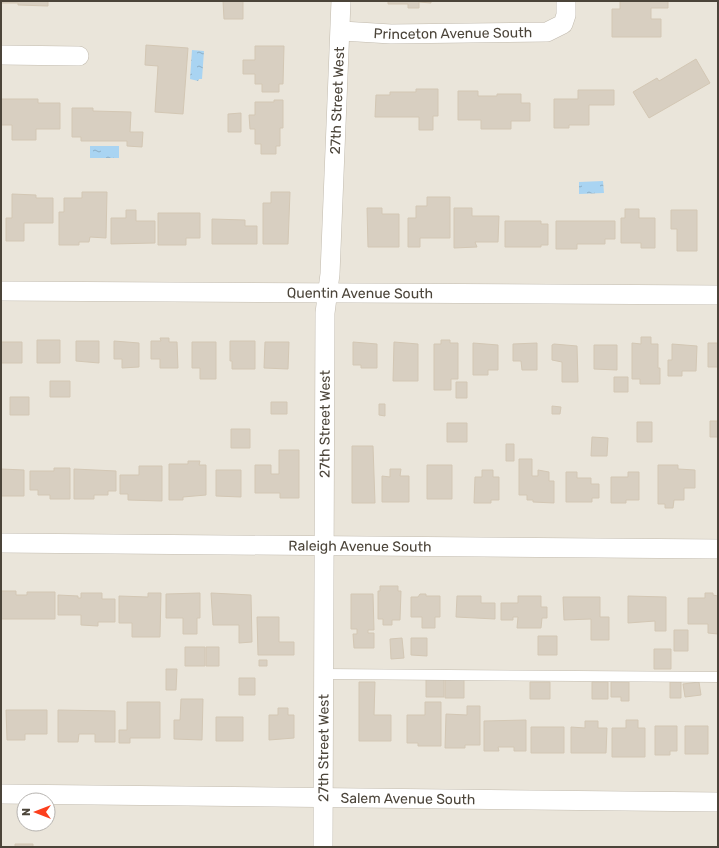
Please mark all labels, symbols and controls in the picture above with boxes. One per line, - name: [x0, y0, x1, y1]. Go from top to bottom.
- street label: Princeton Avenue South: [373, 24, 532, 43]
- street label: 27th Street West: [326, 46, 348, 155]
- street label: Quentin Avenue South: [287, 284, 433, 302]
- street label: 27th Street West: [316, 369, 333, 478]
- street label: Raleigh Avenue South: [288, 537, 432, 555]
- street label: 27th Street West: [315, 693, 332, 802]
- street label: Salem Avenue South: [340, 789, 476, 808]
- north arrow: [16, 792, 56, 832]
- text: N: [20, 808, 33, 816]

